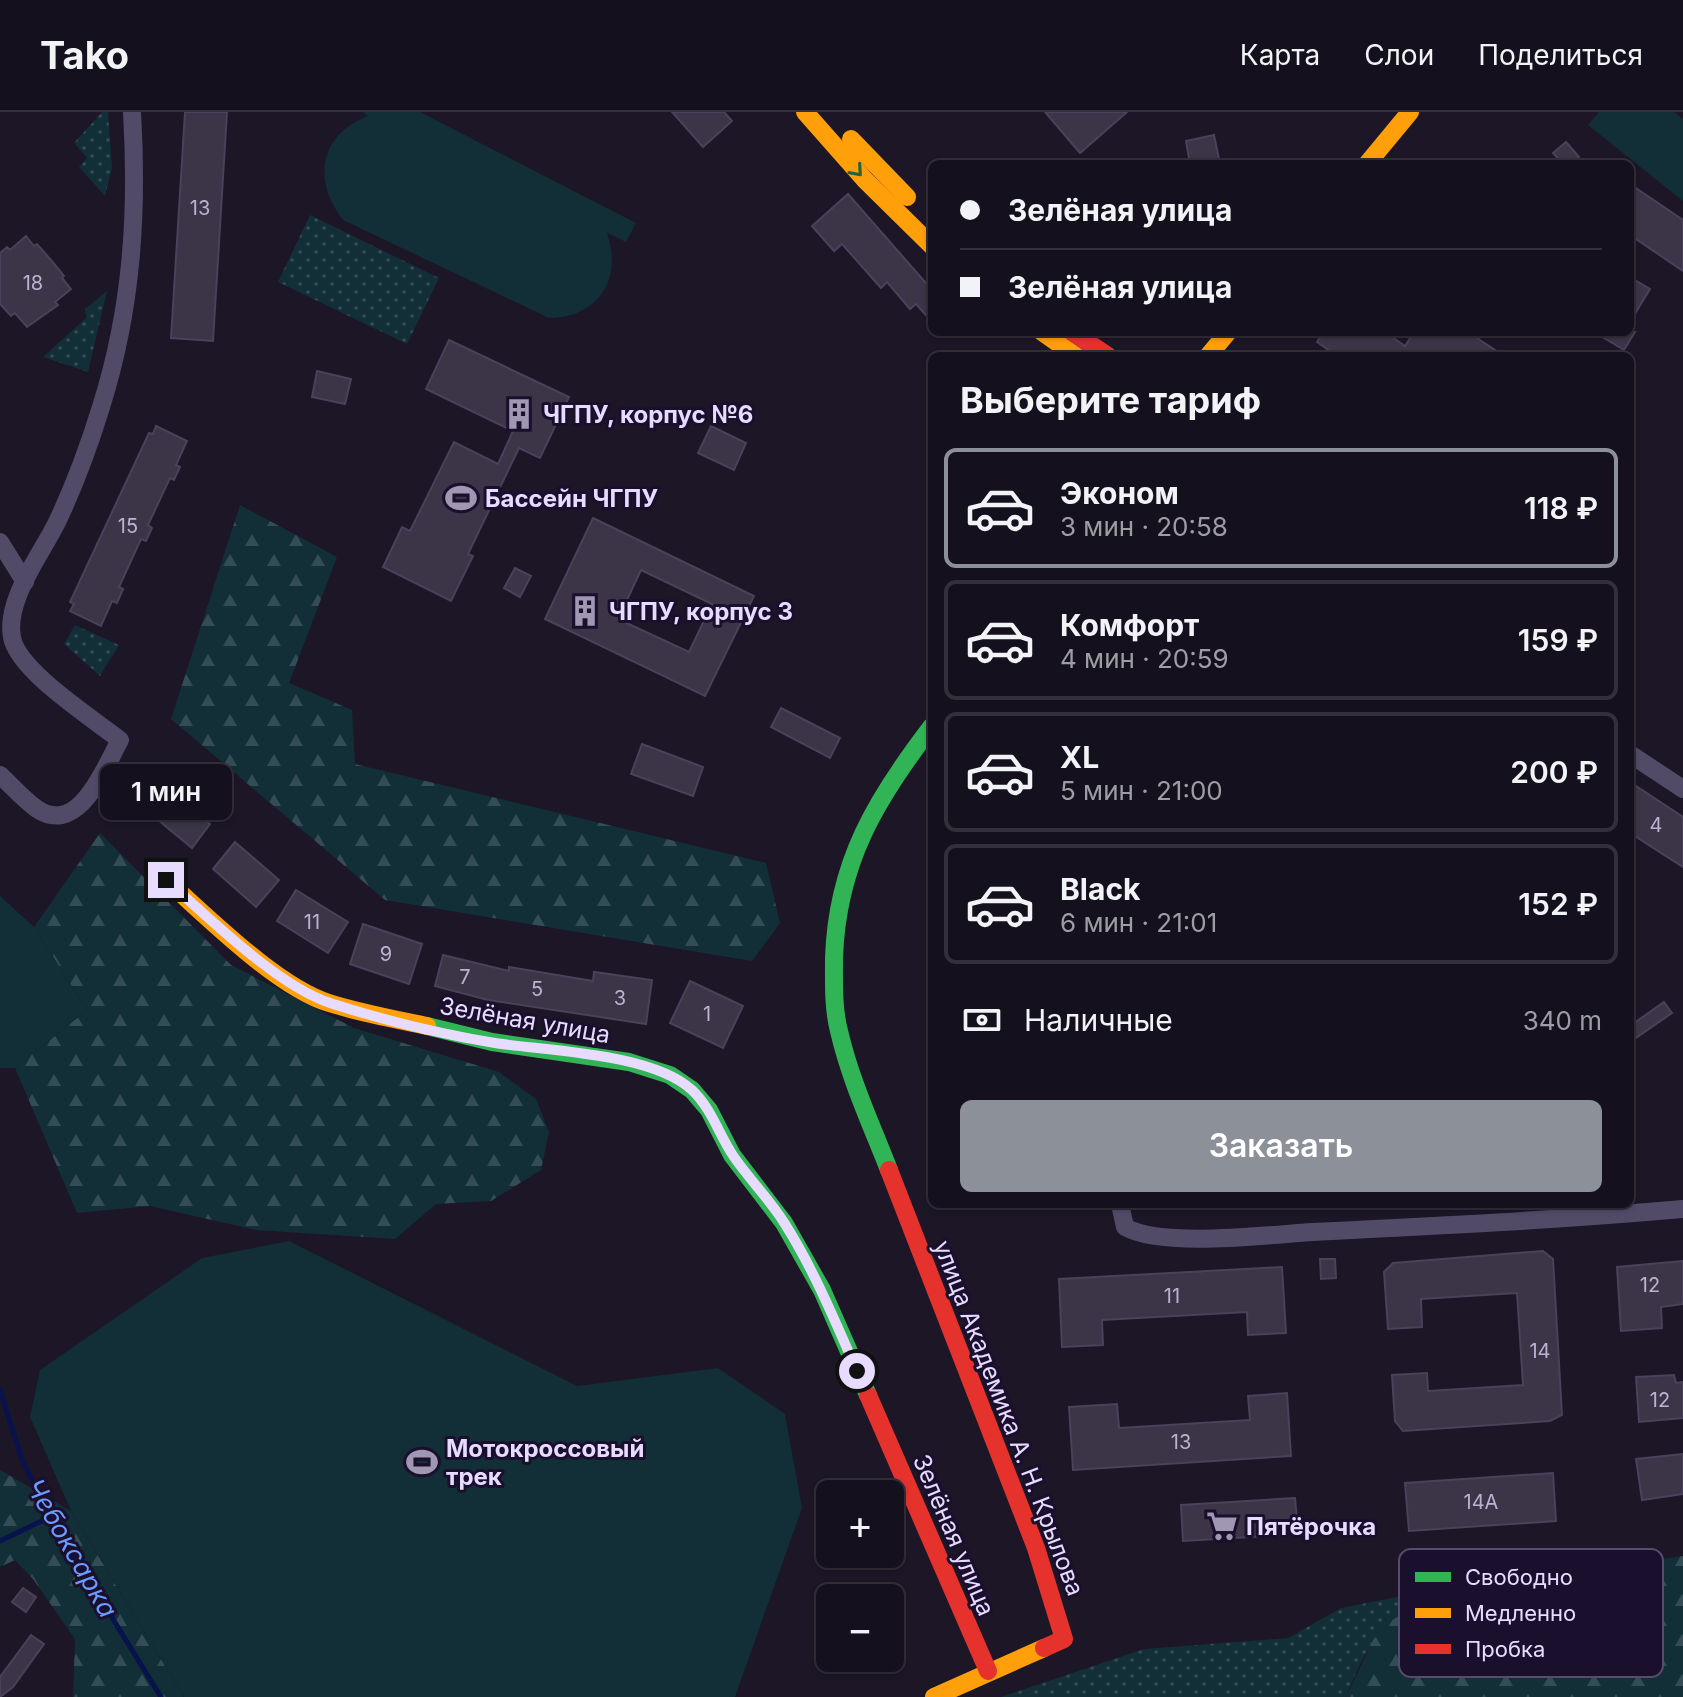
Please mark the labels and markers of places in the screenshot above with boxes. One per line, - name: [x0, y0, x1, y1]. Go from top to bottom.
- building icon: ЧГПУ, корпус №6: [502, 397, 536, 431]
- place label: ЧГПУ, корпус №6: [543, 400, 753, 429]
- sports icon: Бассейн ЧГПУ: [444, 481, 478, 515]
- place label: Бассейн ЧГПУ: [485, 484, 658, 513]
- building icon: ЧГПУ, корпус 3: [568, 594, 602, 628]
- place label: ЧГПУ, корпус 3: [609, 597, 793, 626]
- place label: Мотокроссовый трек: [446, 1434, 644, 1491]
- sports icon: Мотокроссовый трек: [405, 1445, 439, 1479]
- supermarket icon: Пятёрочка: [1205, 1509, 1239, 1543]
- place label: Пятёрочка: [1246, 1512, 1376, 1541]

